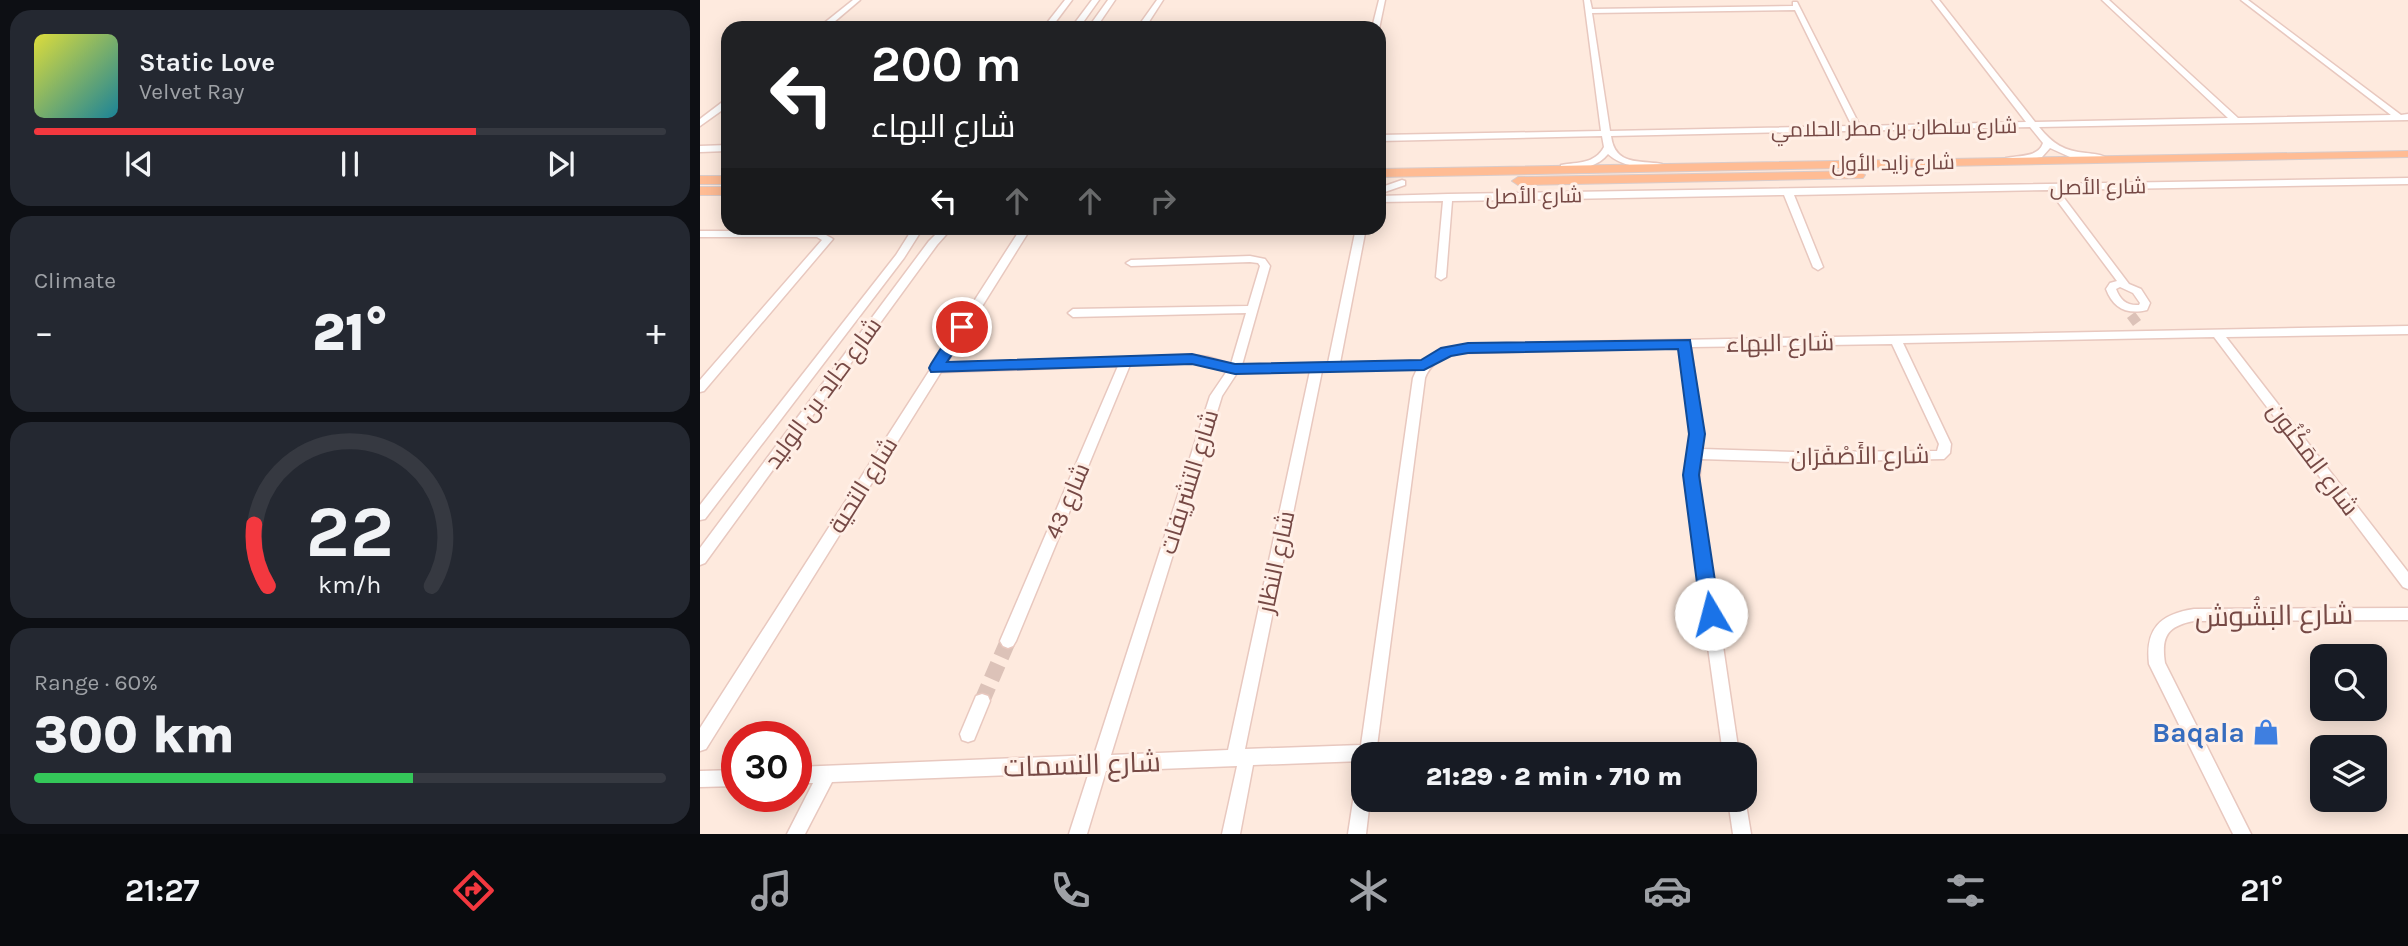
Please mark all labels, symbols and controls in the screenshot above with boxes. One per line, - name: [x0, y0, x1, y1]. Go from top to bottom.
- text: 200 m: [871, 36, 1022, 93]
- text: Static Love: [139, 47, 275, 78]
- icon: left: [756, 49, 847, 140]
- text: Velvet Ray: [139, 78, 244, 105]
- text: شارع البهاء: [871, 108, 1015, 145]
- street label: شارع سلطان بن مطر الحلامي: [1771, 114, 2017, 146]
- icon: previous: [120, 145, 158, 183]
- icon: pause: [331, 145, 369, 183]
- icon: next: [542, 145, 580, 183]
- street label: شارع زايد الأول: [1831, 150, 1955, 178]
- street label: شارع الأصل: [2049, 174, 2147, 202]
- icon: left: [925, 182, 963, 220]
- icon: ahead: [998, 182, 1036, 220]
- icon: ahead: [1071, 182, 1109, 220]
- icon: right: [1144, 182, 1182, 220]
- street label: شارع الأصل: [1485, 183, 1583, 211]
- text: Climate: [34, 267, 116, 294]
- pin: [932, 297, 992, 357]
- text: 21°: [312, 302, 388, 363]
- icon: arrive: [943, 308, 981, 346]
- text: −: [34, 310, 54, 355]
- text: +: [646, 310, 666, 355]
- street label: شارع خالِد بن الوليد: [759, 312, 889, 475]
- street label: شارع البهاء: [1726, 328, 1834, 360]
- street label: شارع المَكْنُون: [2260, 396, 2366, 522]
- street label: شارع التشريفات: [1154, 406, 1226, 558]
- street label: شارع التحية: [823, 432, 905, 539]
- street label: شارع الأَصْفَرَان: [1790, 441, 1930, 473]
- street label: شارع 43: [1039, 459, 1097, 544]
- text: 22: [306, 489, 394, 574]
- street label: شارع النظار: [1251, 508, 1302, 618]
- text: km/h: [318, 570, 382, 599]
- position arrow: [1674, 577, 1748, 651]
- street label: شارع البَشُوش: [2194, 594, 2354, 635]
- map controls: [2310, 644, 2387, 812]
- button: search: [2310, 644, 2387, 721]
- text: Range · 60%: [34, 669, 158, 696]
- text: 300 km: [34, 704, 235, 765]
- place label: Baqala: [2152, 716, 2245, 749]
- shop icon: Baqala: [2251, 717, 2281, 747]
- speed limit sign: 30: [721, 721, 812, 812]
- button: layers: [2310, 735, 2387, 812]
- street label: شارع النسمات: [1003, 745, 1161, 786]
- text: 21:29 · 2 min · 710 m: [1426, 761, 1682, 792]
- icon: directions: [449, 866, 498, 915]
- icon: music: [747, 866, 796, 915]
- icon: phone: [1046, 866, 1095, 915]
- icon: climate: [1344, 866, 1393, 915]
- icon: car: [1643, 866, 1692, 915]
- icon: filters: [1941, 866, 1990, 915]
- text: 21:27: [125, 872, 199, 909]
- text: 21°: [2240, 872, 2283, 909]

